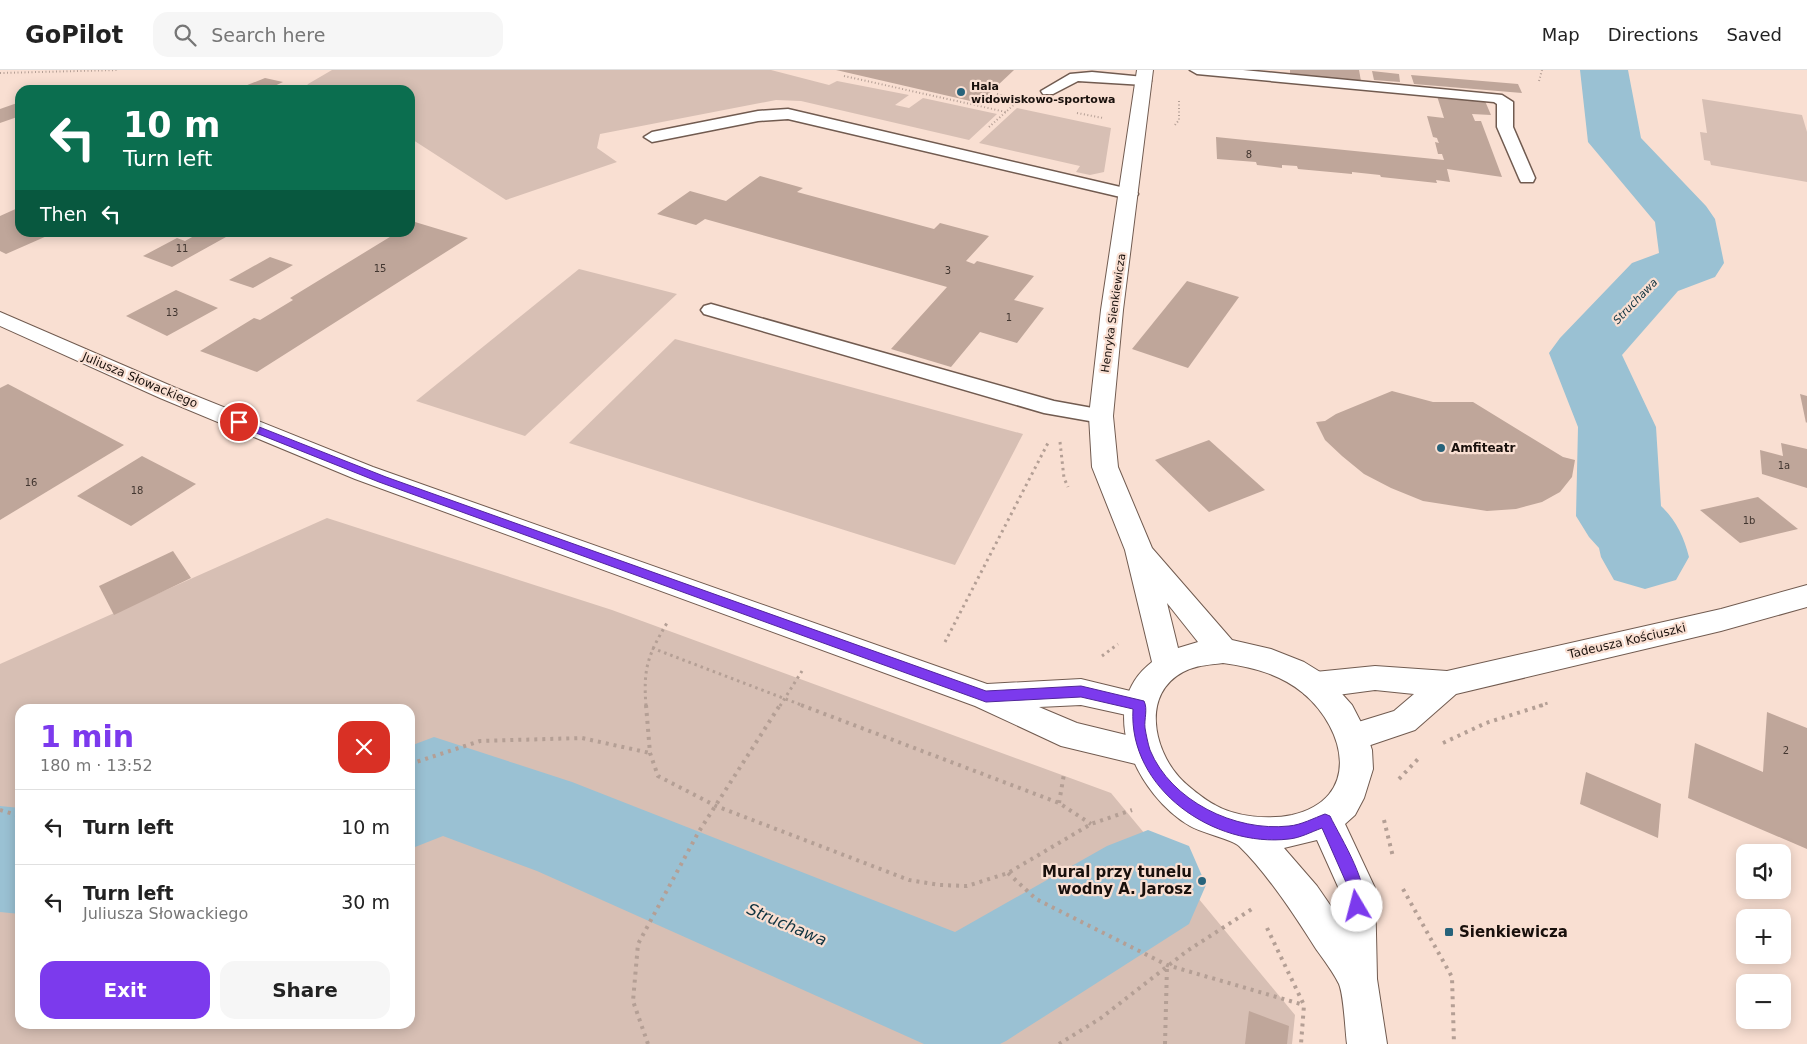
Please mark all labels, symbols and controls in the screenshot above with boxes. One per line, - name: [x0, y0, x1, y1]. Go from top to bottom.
- search box: [153, 12, 503, 57]
- text: GoPilot: [25, 21, 123, 49]
- icon: search: [171, 21, 199, 49]
- text: Search here: [211, 24, 325, 46]
- text: Map: [1542, 24, 1580, 45]
- text: Directions: [1608, 24, 1698, 45]
- text: Saved: [1726, 24, 1782, 45]
- place label: Hala widowiskowo-sportowa: [971, 80, 1116, 106]
- marker: Hala widowiskowo-sportowa: [955, 86, 967, 98]
- icon: left: [40, 105, 105, 170]
- text: 10 m: [123, 105, 220, 145]
- text: Turn left: [123, 146, 212, 171]
- house number: 8: [1246, 149, 1252, 160]
- icon: left: [97, 200, 125, 228]
- text: Then: [40, 203, 87, 225]
- house number: 11: [176, 243, 188, 254]
- street label: Henryka Sienkiewicza: [1099, 253, 1128, 373]
- house number: 15: [374, 263, 386, 274]
- house number: 3: [945, 265, 951, 276]
- water label: Struchawa: [1610, 276, 1660, 327]
- house number: 13: [166, 307, 178, 318]
- house number: 1: [1006, 312, 1012, 323]
- street label: Juliusza Słowackiego: [79, 349, 200, 411]
- pin: [218, 401, 260, 443]
- icon: arrive: [225, 408, 253, 436]
- place label: Amfiteatr: [1451, 441, 1515, 455]
- marker: Amfiteatr: [1435, 442, 1447, 454]
- house number: 1a: [1778, 460, 1790, 471]
- house number: 16: [25, 477, 37, 488]
- house number: 18: [131, 485, 143, 496]
- house number: 1b: [1743, 515, 1755, 526]
- street label: Tadeusza Kościuszki: [1566, 621, 1687, 662]
- text: 1 min: [40, 719, 134, 754]
- button: close: [338, 721, 390, 773]
- house number: 2: [1783, 745, 1789, 756]
- text: 180 m · 13:52: [40, 756, 153, 775]
- icon: left: [40, 813, 68, 841]
- text: Turn left: [83, 816, 174, 838]
- text: 10 m: [341, 816, 390, 838]
- map controls: [1736, 844, 1791, 1029]
- button: sound: [1736, 844, 1791, 899]
- place label: Mural przy tunelu wodny A. Jarosz: [1042, 863, 1192, 898]
- marker: Mural przy tunelu wodny A. Jarosz: [1196, 875, 1208, 887]
- position arrow: [1330, 879, 1382, 931]
- text: Turn left: [83, 882, 174, 904]
- icon: left: [40, 888, 68, 916]
- text: 30 m: [341, 891, 390, 913]
- water label: Struchawa: [744, 899, 830, 950]
- text: Juliusza Słowackiego: [83, 904, 248, 923]
- button: +: [1736, 909, 1791, 964]
- place label: Sienkiewicza: [1459, 923, 1568, 941]
- marker: Sienkiewicza: [1443, 926, 1455, 938]
- button: Exit: [40, 961, 210, 1019]
- button: Share: [220, 961, 390, 1019]
- button: −: [1736, 974, 1791, 1029]

